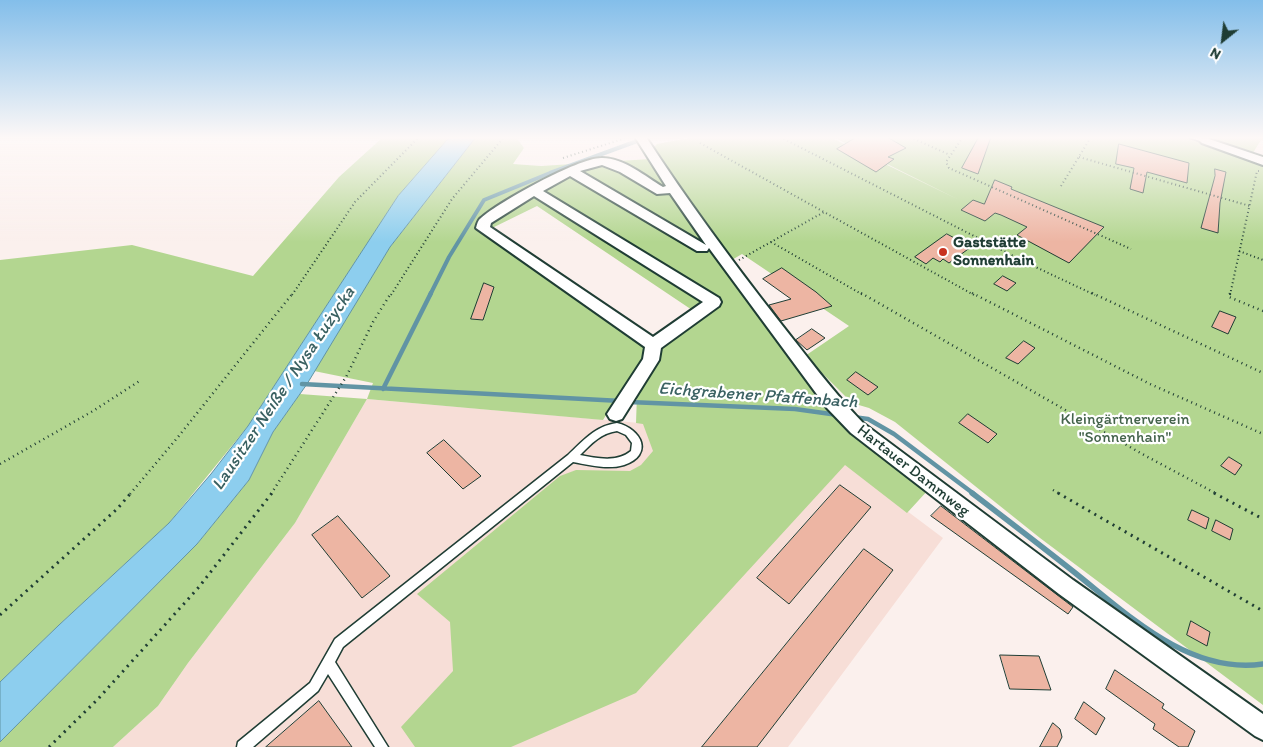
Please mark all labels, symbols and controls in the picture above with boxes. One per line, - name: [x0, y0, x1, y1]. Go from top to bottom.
- north arrow: [1198, 15, 1248, 65]
- text: N: [1207, 44, 1224, 63]
- place label: Gaststätte Sonnenhain: [953, 233, 1034, 271]
- marker: Gaststätte Sonnenhain: [937, 246, 949, 258]
- water label: Lausitzer Neiße / Nysa Łużycka: [208, 283, 360, 495]
- water label: Eichgrabener Pfaffenbach: [658, 378, 858, 414]
- park label: Kleingärtnerverein "Sonnenhain": [1060, 410, 1190, 448]
- street label: Hartauer Dammweg: [853, 421, 973, 521]

